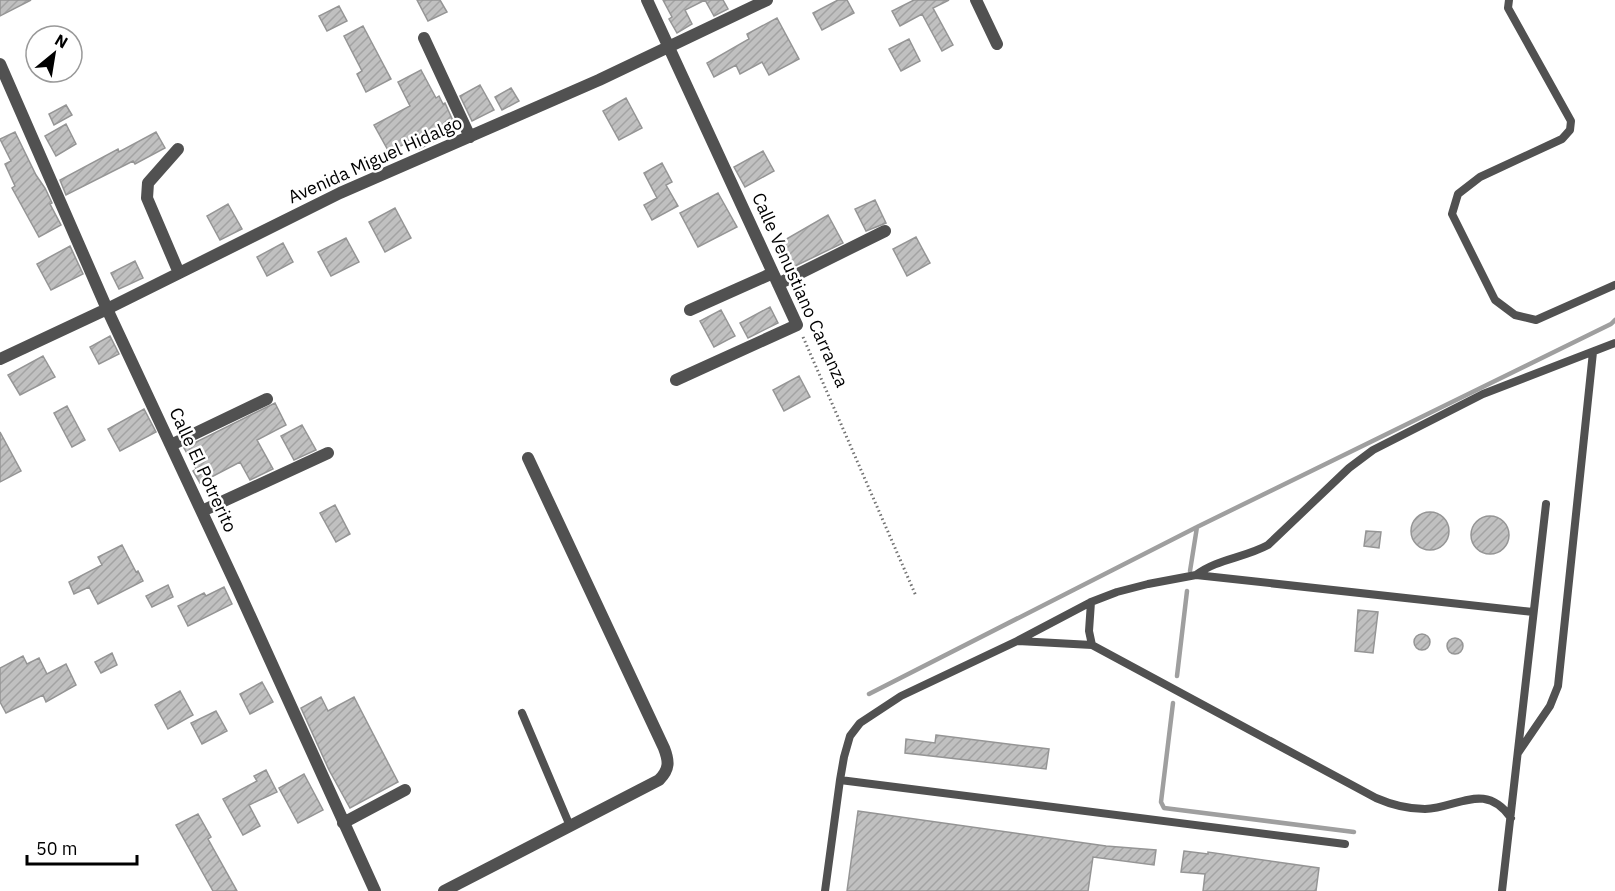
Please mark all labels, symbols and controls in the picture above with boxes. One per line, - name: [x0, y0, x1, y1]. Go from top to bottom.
- north arrow: [24, 24, 84, 84]
- text: N: [51, 29, 72, 53]
- street label: Avenida Miguel Hidalgo: [284, 111, 465, 208]
- street label: Calle Venustiano Carranza: [747, 189, 854, 391]
- street label: Calle El Potrerito: [164, 404, 242, 536]
- scale bar: [27, 828, 136, 866]
- text: 50 m: [36, 837, 78, 860]

